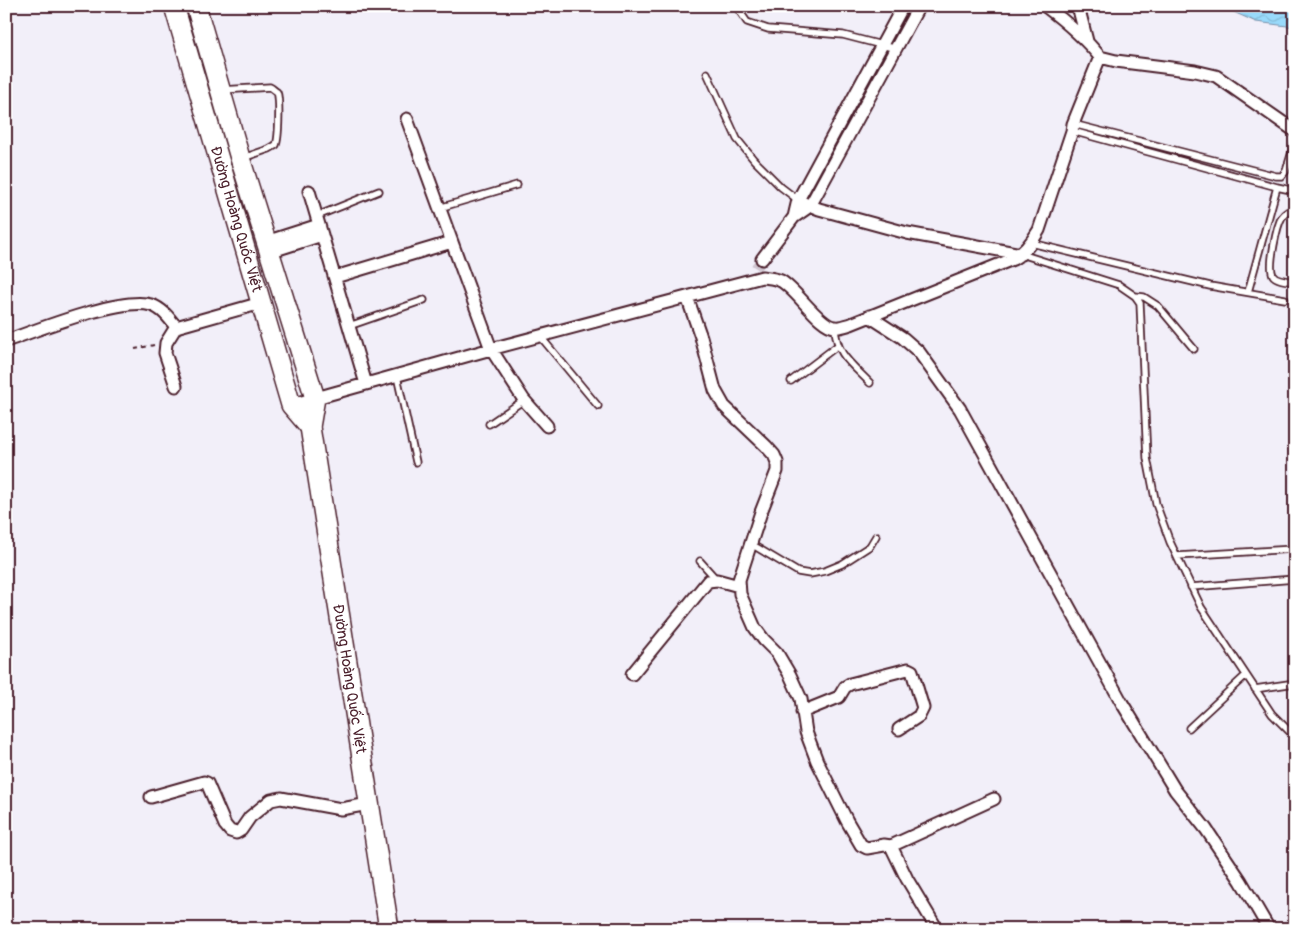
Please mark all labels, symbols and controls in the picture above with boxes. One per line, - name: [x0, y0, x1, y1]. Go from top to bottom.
- street label: Đường Hoàng Quốc Việt: [206, 144, 267, 295]
- street label: Đường Hoàng Quốc Việt: [328, 603, 370, 756]

